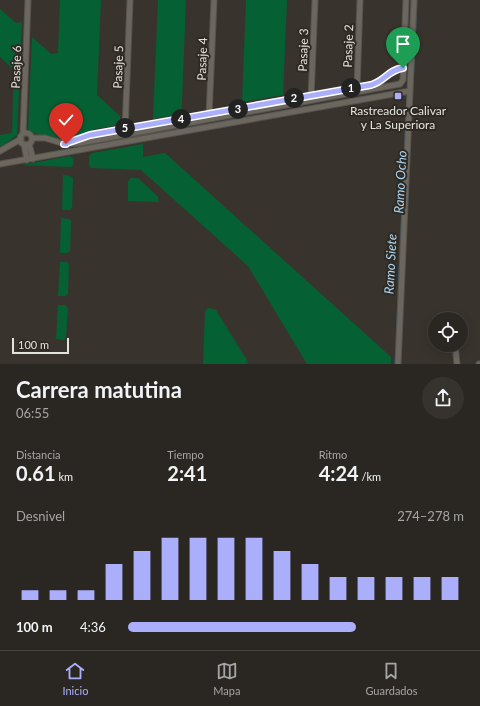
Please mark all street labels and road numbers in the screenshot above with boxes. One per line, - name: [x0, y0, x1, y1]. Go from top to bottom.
- street label: Pasaje 2: [340, 24, 356, 68]
- street label: Pasaje 3: [295, 28, 311, 72]
- street label: Pasaje 4: [194, 37, 210, 81]
- street label: Pasaje 6: [8, 45, 24, 89]
- street label: Pasaje 5: [110, 45, 126, 89]

